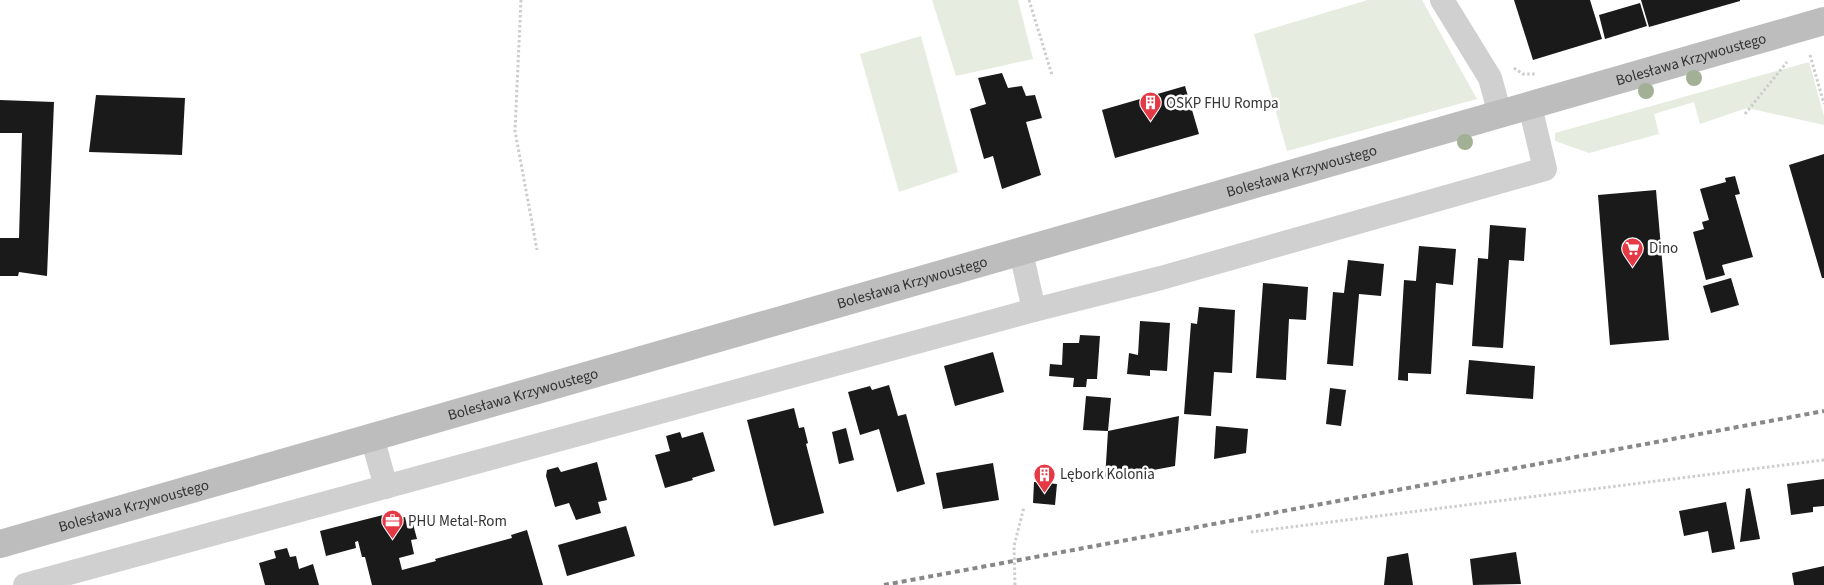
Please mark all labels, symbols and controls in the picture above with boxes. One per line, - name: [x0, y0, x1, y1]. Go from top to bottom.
- street label: Bolesława Krzywoustego: [1613, 28, 1769, 91]
- building icon: OSKP FHU Rompa: [1138, 91, 1162, 122]
- place label: OSKP FHU Rompa: [1166, 93, 1279, 114]
- street label: Bolesława Krzywoustego: [1224, 139, 1379, 202]
- supermarket icon: Dino: [1621, 236, 1645, 267]
- place label: Dino: [1649, 238, 1678, 259]
- street label: Bolesława Krzywoustego: [835, 251, 990, 314]
- street label: Bolesława Krzywoustego: [445, 363, 601, 426]
- building icon: Lębork Kolonia: [1032, 462, 1056, 493]
- place label: Lębork Kolonia: [1060, 464, 1155, 485]
- street label: Bolesława Krzywoustego: [56, 474, 211, 537]
- office icon: PHU Metal-Rom: [380, 509, 404, 540]
- place label: PHU Metal-Rom: [408, 511, 507, 532]

